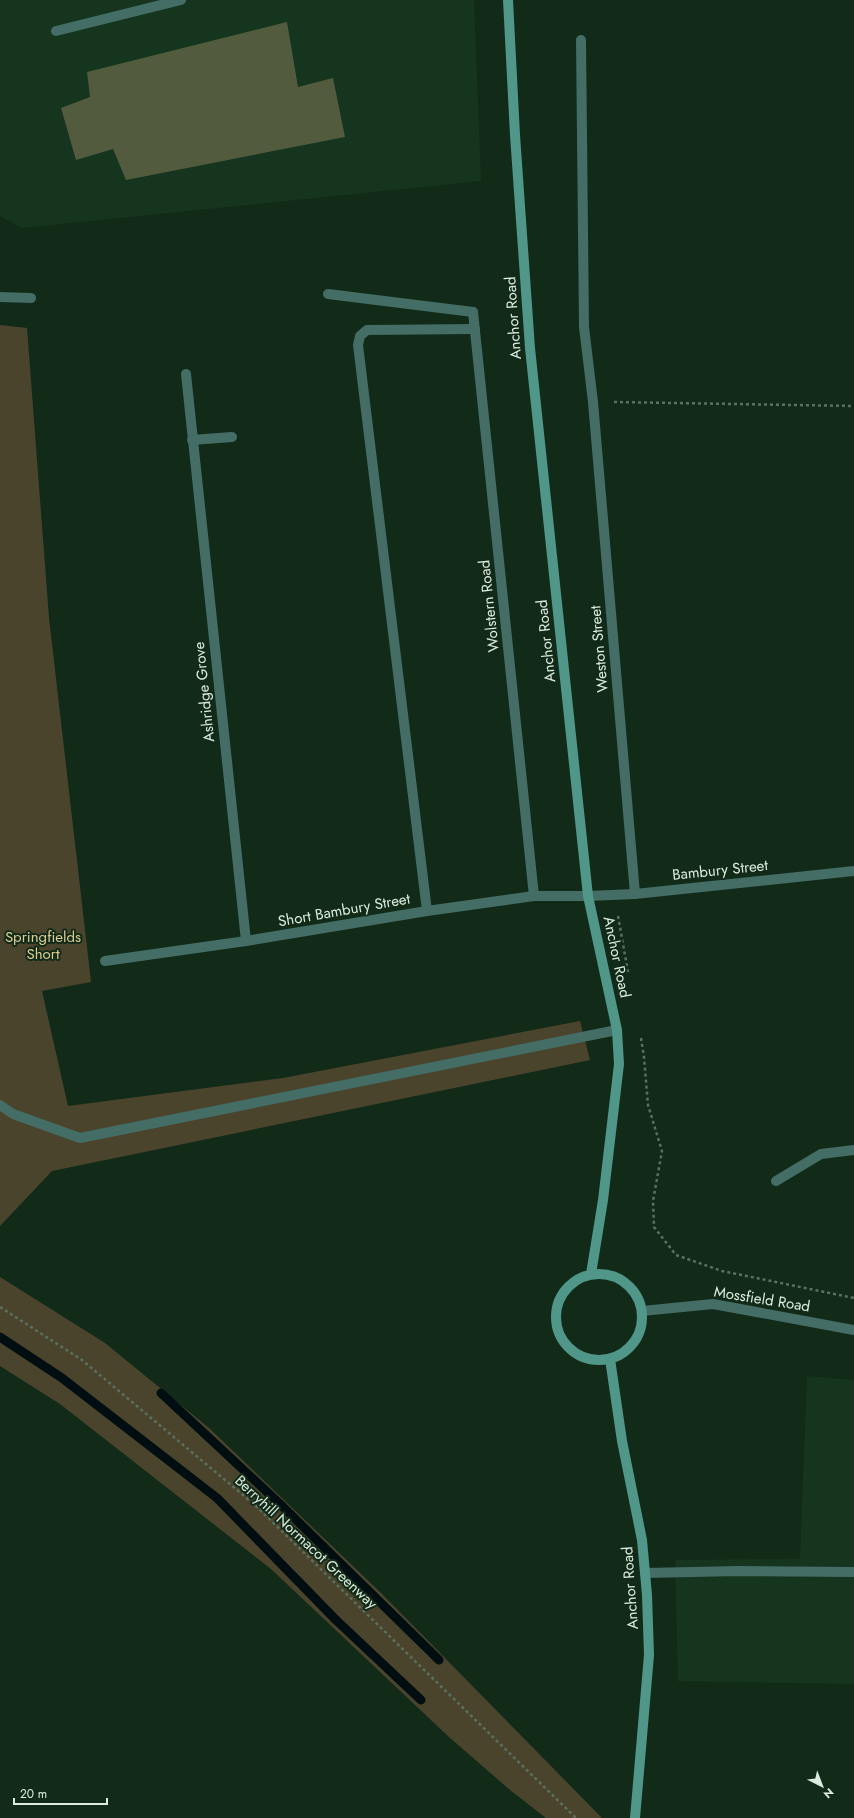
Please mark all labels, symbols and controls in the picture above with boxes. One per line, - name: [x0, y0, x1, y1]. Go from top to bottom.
- street label: Anchor Road: [499, 276, 527, 360]
- street label: Wolstern Road: [473, 559, 505, 653]
- street label: Anchor Road: [531, 599, 561, 683]
- street label: Weston Street: [584, 604, 614, 693]
- street label: Ashridge Grove: [188, 640, 220, 743]
- street label: Bambury Street: [671, 854, 769, 886]
- street label: Short Bambury Street: [276, 887, 412, 932]
- street label: Anchor Road: [598, 914, 636, 1000]
- park label: Springfields Short: [5, 926, 81, 965]
- street label: Mossfield Road: [712, 1281, 812, 1317]
- street label: Berryhill Normacot Greenway: [230, 1470, 382, 1614]
- street label: Anchor Road: [616, 1546, 644, 1630]
- north arrow: [802, 1766, 842, 1806]
- scale bar: [14, 1780, 107, 1806]
- text: 20 m: [20, 1785, 47, 1803]
- text: N: [820, 1785, 837, 1802]

